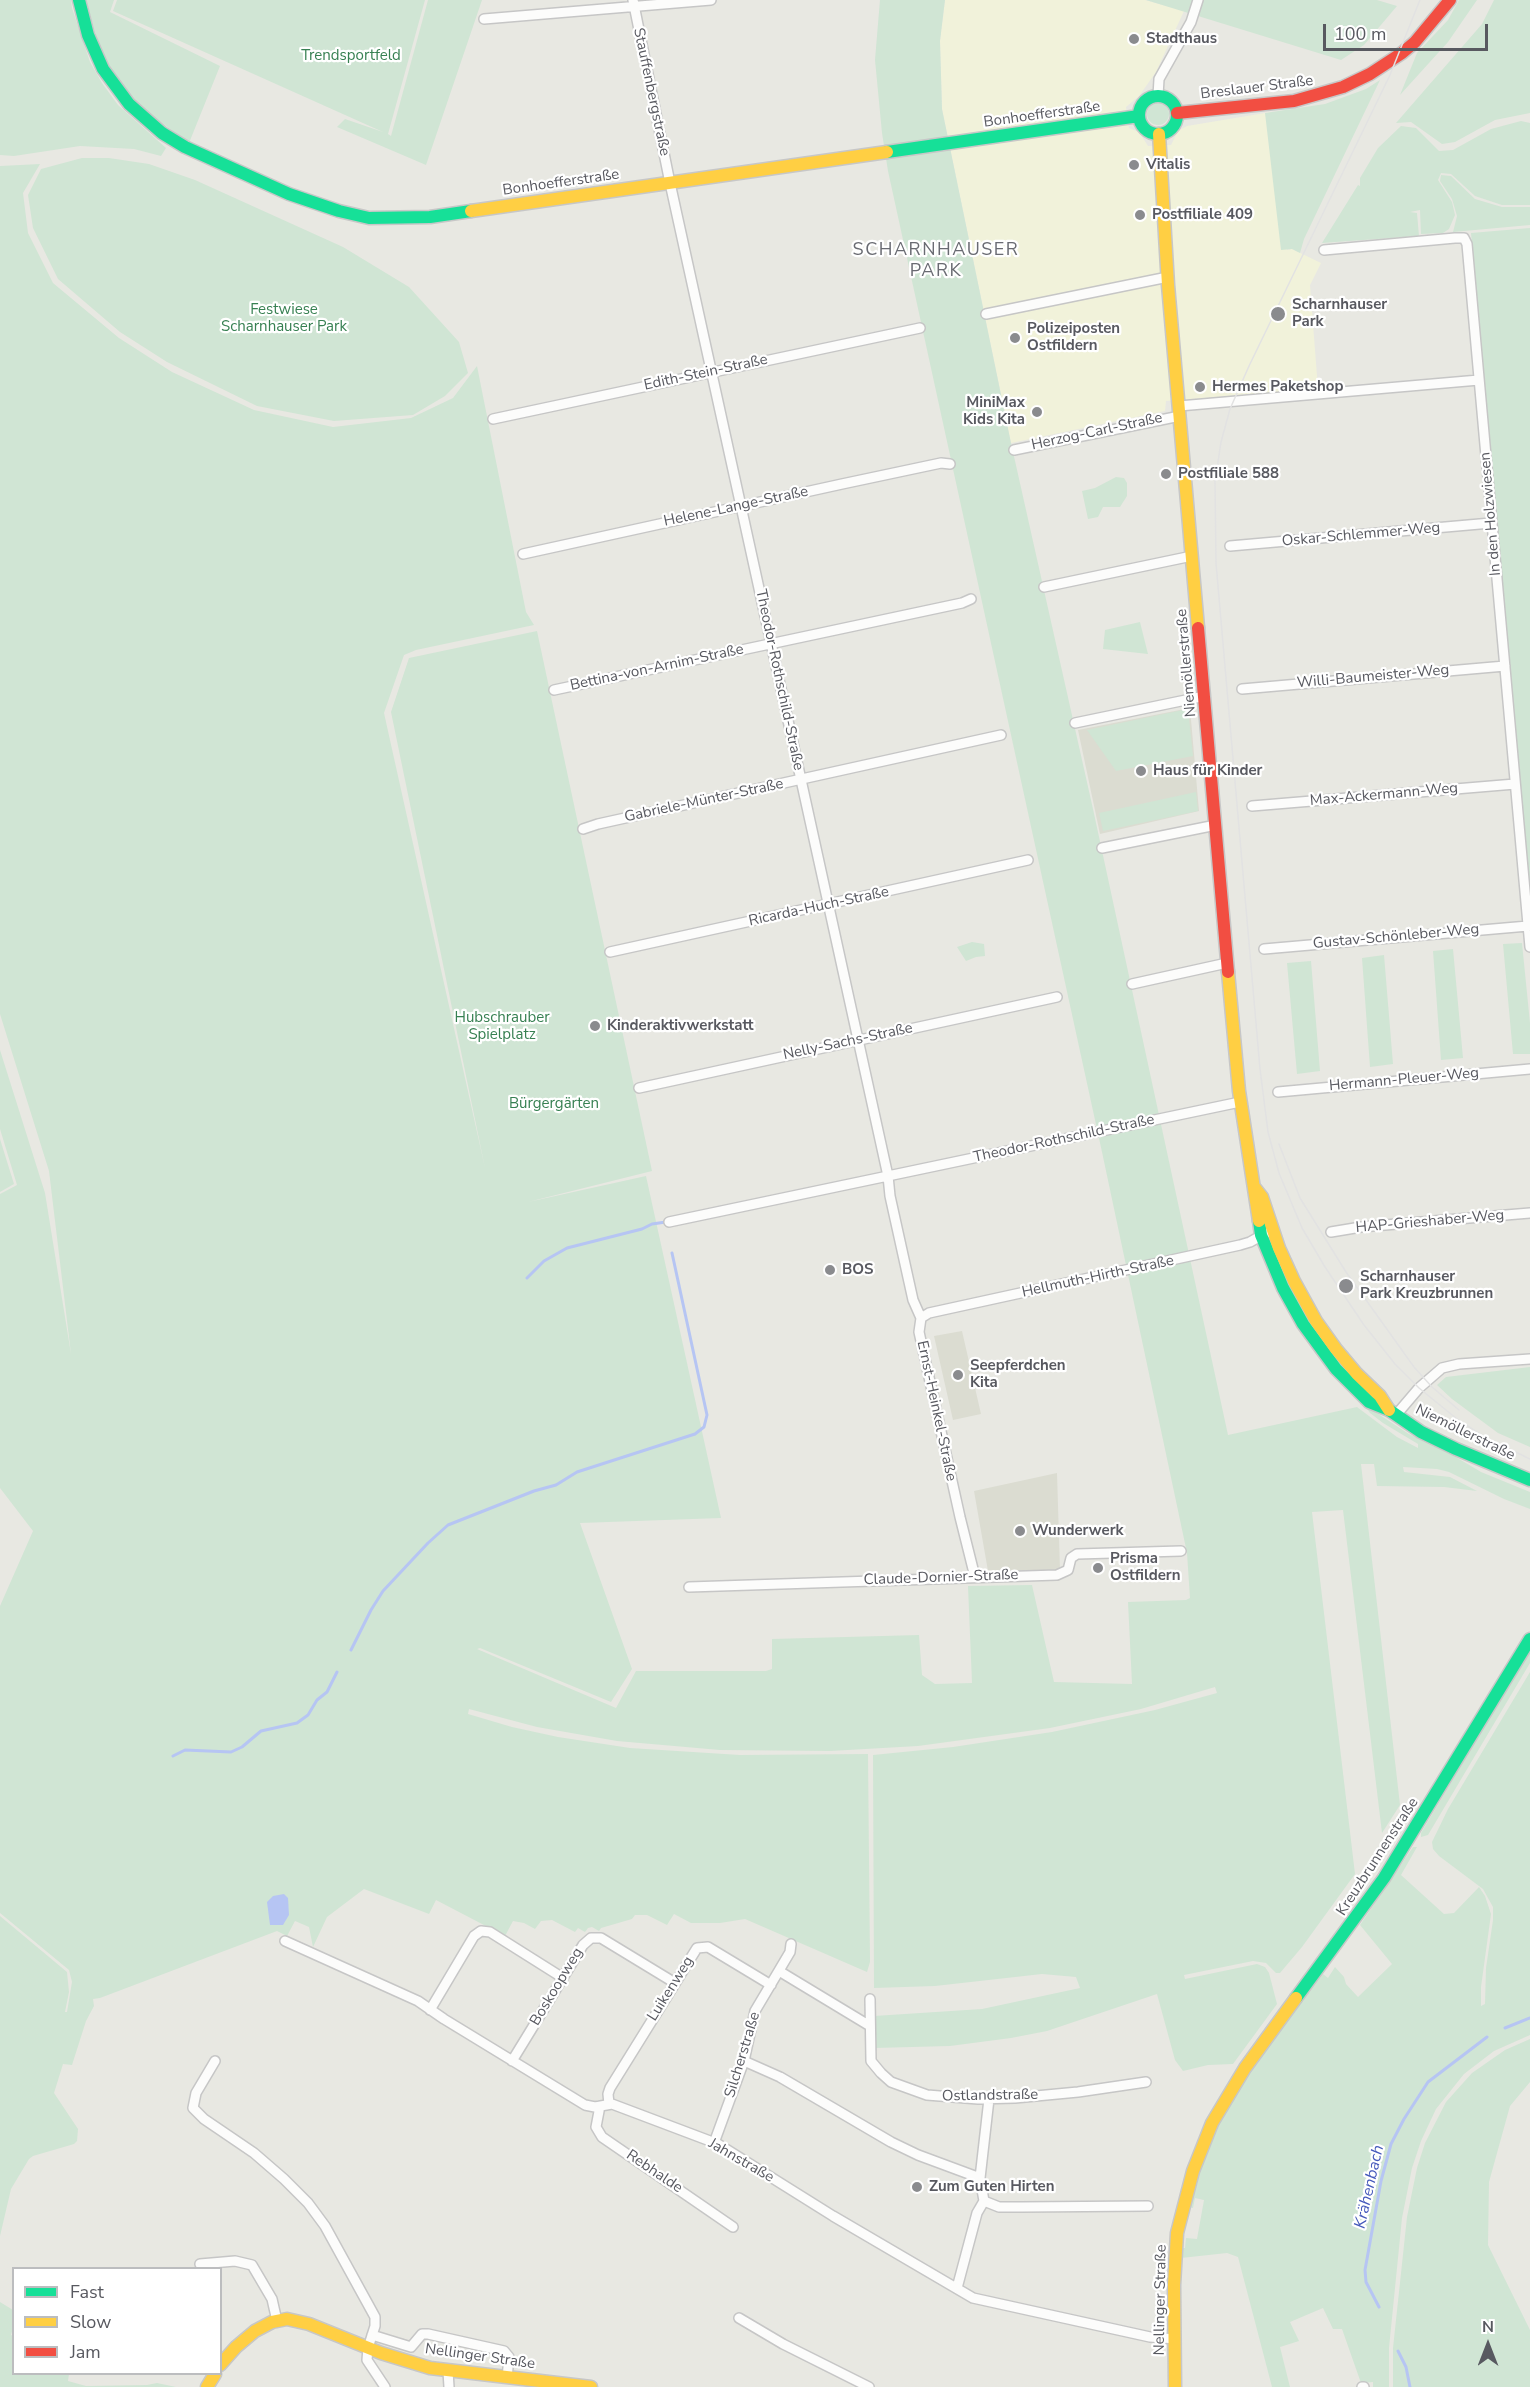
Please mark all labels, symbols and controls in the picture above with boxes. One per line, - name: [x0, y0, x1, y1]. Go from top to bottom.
- scale bar: [1326, 12, 1491, 50]
- text: 100 m: [1334, 22, 1386, 46]
- street label: Stauffenbergstraße: [629, 26, 673, 158]
- place label: Stadthaus: [1146, 30, 1217, 48]
- marker: Stadthaus: [1127, 32, 1141, 46]
- park label: Trendsportfeld: [301, 47, 401, 65]
- street label: Breslauer Straße: [1200, 72, 1314, 104]
- street label: Bonhoefferstraße: [983, 98, 1101, 132]
- place label: Vitalis: [1146, 156, 1190, 174]
- marker: Vitalis: [1127, 158, 1141, 172]
- street label: Bonhoefferstraße: [502, 166, 620, 200]
- place label: Postfiliale 409: [1152, 206, 1253, 224]
- marker: Postfiliale 409: [1133, 208, 1147, 222]
- district label: SCHARNHAUSER PARK: [853, 240, 1019, 282]
- place label: Scharnhauser Park: [1292, 296, 1387, 331]
- park label: Festwiese Scharnhauser Park: [221, 301, 347, 336]
- marker: Scharnhauser Park: [1269, 305, 1287, 323]
- place label: Polizeiposten Ostfildern: [1027, 320, 1120, 355]
- marker: Polizeiposten Ostfildern: [1008, 331, 1022, 345]
- street label: Edith-Stein-Straße: [642, 351, 770, 395]
- place label: Hermes Paketshop: [1212, 378, 1343, 396]
- marker: Hermes Paketshop: [1193, 380, 1207, 394]
- place label: MiniMax Kids Kita: [963, 394, 1025, 429]
- marker: MiniMax Kids Kita: [1030, 405, 1044, 419]
- street label: Herzog-Carl-Straße: [1030, 409, 1164, 455]
- street label: In den Holzwiesen: [1477, 451, 1505, 577]
- place label: Postfiliale 588: [1178, 465, 1279, 483]
- marker: Postfiliale 588: [1159, 467, 1173, 481]
- street label: Helene-Lange-Straße: [662, 483, 810, 531]
- street label: Oskar-Schlemmer-Weg: [1281, 519, 1441, 551]
- street label: Theodor-Rothschild-Straße: [751, 588, 807, 772]
- street label: Niemöllerstraße: [1173, 608, 1201, 718]
- street label: Bettina-von-Arnim-Straße: [569, 641, 745, 695]
- street label: Willi-Baumeister-Weg: [1296, 661, 1450, 693]
- place label: Haus für Kinder: [1153, 762, 1262, 780]
- marker: Haus für Kinder: [1134, 764, 1148, 778]
- street label: Gabriele-Münter-Straße: [623, 775, 785, 827]
- street label: Max-Ackermann-Weg: [1309, 780, 1459, 810]
- street label: Ricarda-Huch-Straße: [747, 883, 891, 931]
- street label: Gustav-Schönleber-Weg: [1312, 921, 1480, 953]
- park label: Hubschrauber Spielplatz: [454, 1009, 550, 1044]
- place label: Kinderaktivwerkstatt: [607, 1017, 753, 1035]
- marker: Kinderaktivwerkstatt: [588, 1019, 602, 1033]
- street label: Nelly-Sachs-Straße: [782, 1019, 914, 1065]
- street label: Hermann-Pleuer-Weg: [1328, 1064, 1480, 1096]
- park label: Bürgergärten: [509, 1095, 599, 1113]
- street label: Theodor-Rothschild-Straße: [972, 1111, 1156, 1167]
- street label: HAP-Grieshaber-Weg: [1355, 1207, 1505, 1237]
- street label: Hellmuth-Hirth-Straße: [1020, 1252, 1176, 1302]
- place label: BOS: [842, 1261, 874, 1279]
- marker: BOS: [823, 1263, 837, 1277]
- place label: Scharnhauser Park Kreuzbrunnen: [1360, 1268, 1493, 1303]
- marker: Scharnhauser Park Kreuzbrunnen: [1337, 1277, 1355, 1295]
- street label: Ernst-Heinkel-Straße: [912, 1339, 960, 1483]
- place label: Seepferdchen Kita: [970, 1357, 1066, 1392]
- marker: Seepferdchen Kita: [951, 1368, 965, 1382]
- street label: Niemöllerstraße: [1412, 1401, 1518, 1465]
- place label: Wunderwerk: [1032, 1522, 1124, 1540]
- marker: Wunderwerk: [1013, 1524, 1027, 1538]
- place label: Prisma Ostfildern: [1110, 1550, 1180, 1585]
- marker: Prisma Ostfildern: [1091, 1561, 1105, 1575]
- street label: Claude-Dornier-Straße: [863, 1566, 1019, 1590]
- street label: Kreuzbrunnenstraße: [1333, 1795, 1423, 1919]
- street label: Boskoopweg: [527, 1945, 587, 2029]
- street label: Luikenweg: [644, 1953, 698, 2025]
- street label: Silcherstraße: [721, 2010, 765, 2100]
- street label: Ostlandstraße: [942, 2086, 1038, 2106]
- street label: Jahnstraße: [705, 2135, 777, 2187]
- water label: Krähenbach: [1351, 2143, 1389, 2231]
- street label: Rebhalde: [622, 2147, 686, 2197]
- place label: Zum Guten Hirten: [929, 2178, 1054, 2196]
- marker: Zum Guten Hirten: [910, 2180, 924, 2194]
- street label: Nellinger Straße: [1151, 2244, 1171, 2356]
- legend: [12, 2267, 222, 2375]
- text: Fast: [70, 2280, 104, 2304]
- text: Slow: [70, 2310, 111, 2334]
- north arrow: [1458, 2315, 1518, 2375]
- text: N: [1482, 2316, 1494, 2338]
- text: Jam: [70, 2340, 101, 2364]
- street label: Nellinger Straße: [424, 2340, 536, 2374]

